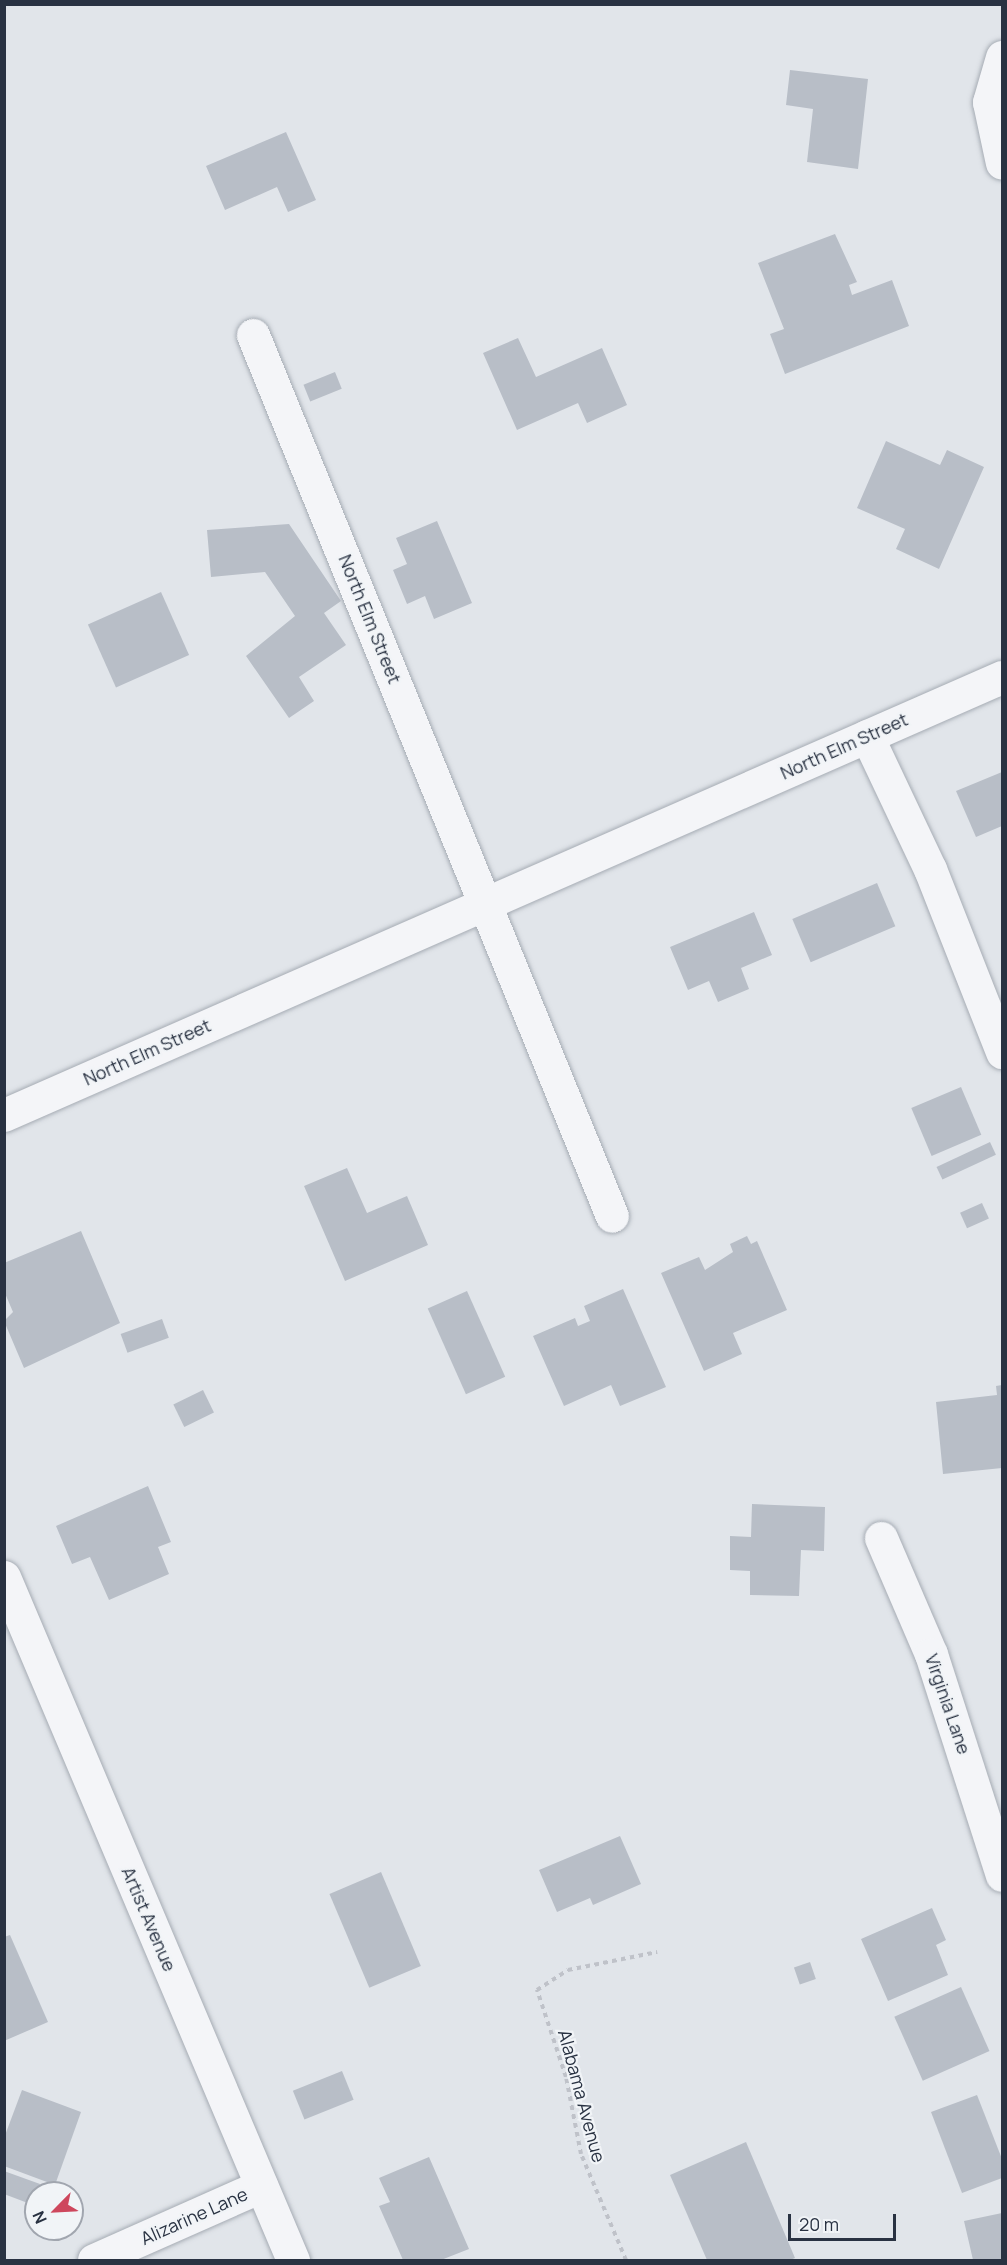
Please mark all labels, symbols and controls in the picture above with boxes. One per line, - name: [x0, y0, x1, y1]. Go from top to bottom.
- street label: North Elm Street: [334, 551, 406, 687]
- street label: North Elm Street: [777, 708, 911, 784]
- street label: North Elm Street: [80, 1014, 214, 1090]
- street label: Virginia Lane: [921, 1651, 975, 1757]
- street label: Artist Avenue: [117, 1864, 181, 1974]
- street label: Alabama Avenue: [554, 2027, 610, 2165]
- north arrow: [24, 2181, 84, 2241]
- street label: Alizarine Lane: [137, 2183, 251, 2249]
- scale bar: [791, 2202, 899, 2240]
- text: N: [27, 2208, 52, 2227]
- text: 20 m: [799, 2212, 839, 2236]

